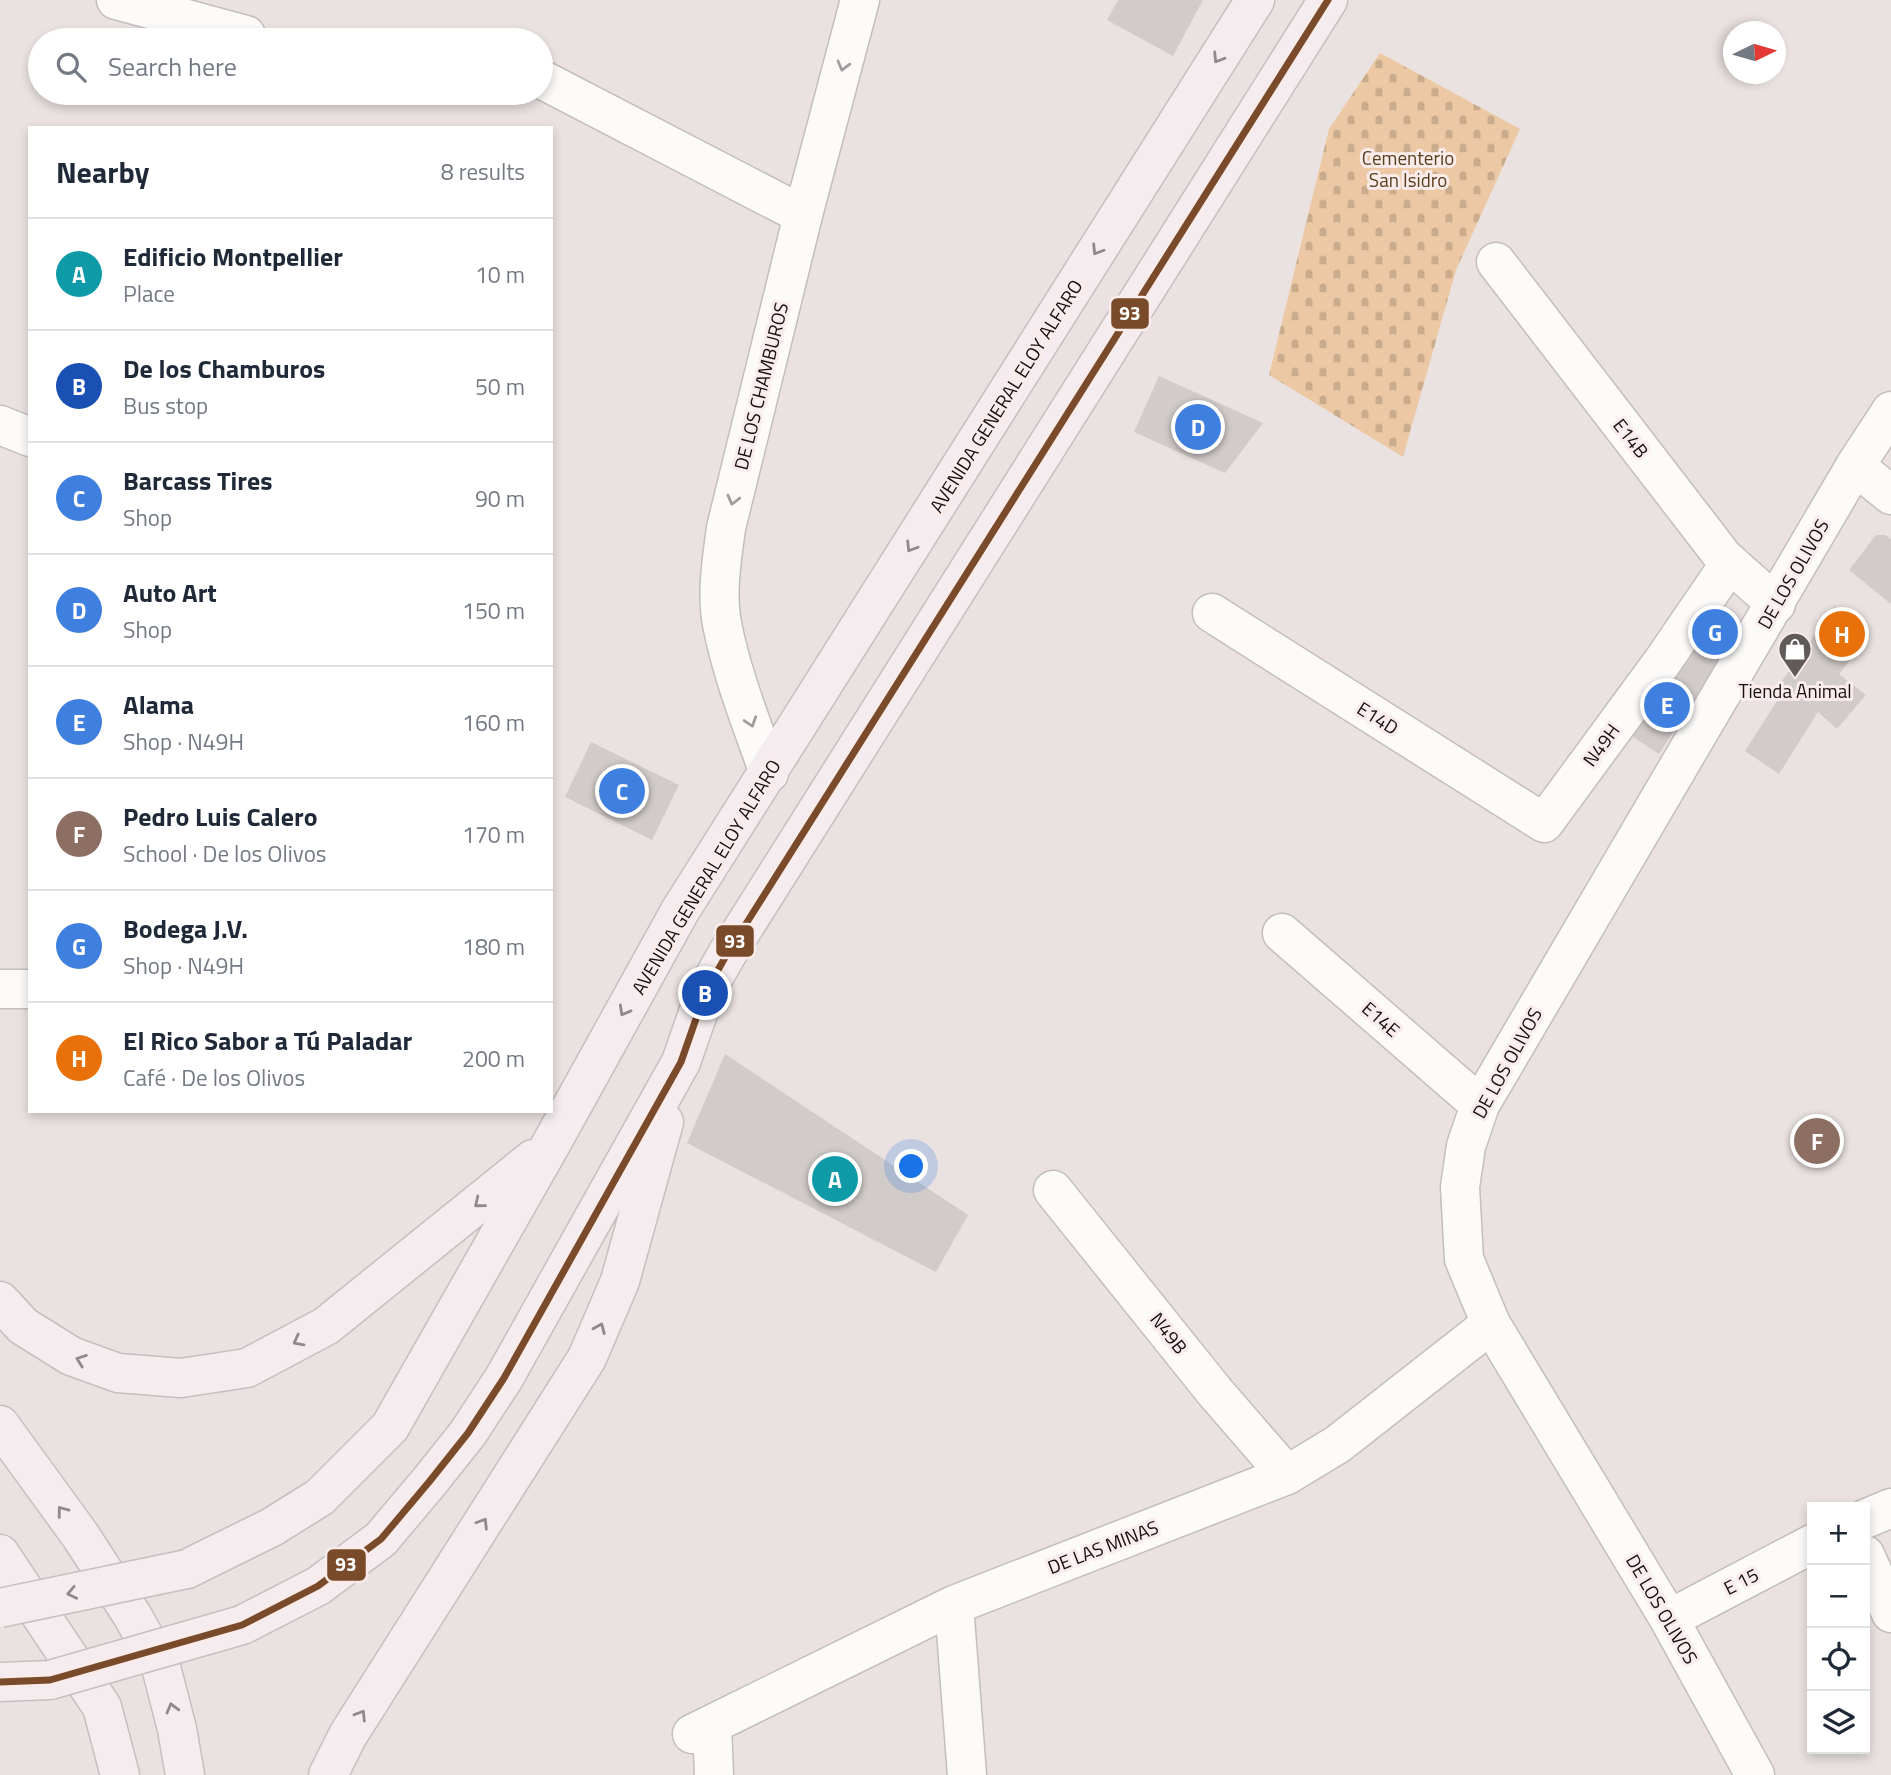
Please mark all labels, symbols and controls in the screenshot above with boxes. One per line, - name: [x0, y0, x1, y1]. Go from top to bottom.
- north arrow: [1723, 21, 1786, 84]
- search box: [28, 28, 553, 105]
- text: Search here: [108, 47, 237, 86]
- icon: search: [52, 48, 90, 86]
- one-way arrow: [1214, 50, 1227, 63]
- one-way arrow: [837, 60, 851, 72]
- park label: Cementerio San Isidro: [1362, 143, 1454, 194]
- text: Nearby: [56, 149, 149, 195]
- text: 8 results: [441, 154, 525, 189]
- text: Edificio Montpellier: [123, 237, 343, 276]
- one-way arrow: [1093, 243, 1106, 256]
- text: A: [72, 257, 86, 292]
- text: 10 m: [475, 257, 525, 292]
- street label: AVENIDA GENERAL ELOY ALFARO: [922, 274, 1089, 518]
- text: Place: [123, 276, 175, 311]
- line badge: 93: [1110, 297, 1150, 330]
- text: 93: [1119, 298, 1141, 327]
- street label: DE LOS CHAMBUROS: [726, 299, 795, 473]
- text: De los Chamburos: [123, 349, 325, 388]
- text: B: [72, 369, 86, 404]
- text: 50 m: [475, 369, 525, 404]
- text: Bus stop: [123, 388, 208, 423]
- pin: D: [1175, 401, 1221, 453]
- street label: E14B: [1607, 412, 1656, 464]
- text: Barcass Tires: [123, 461, 273, 500]
- text: C: [73, 481, 85, 516]
- text: 90 m: [475, 481, 525, 516]
- one-way arrow: [727, 494, 741, 506]
- text: Shop: [123, 500, 172, 535]
- street label: DE LOS OLIVOS: [1749, 513, 1836, 634]
- one-way arrow: [906, 539, 919, 552]
- text: Auto Art: [123, 573, 217, 612]
- text: D: [72, 593, 86, 628]
- text: 150 m: [462, 593, 525, 628]
- pin: G: [1692, 606, 1738, 658]
- pin: H: [1819, 608, 1865, 660]
- text: Shop: [123, 612, 172, 647]
- shop icon: Tienda Animal: [1776, 630, 1814, 679]
- place label: Tienda Animal: [1738, 676, 1852, 705]
- pin: E: [1644, 679, 1690, 731]
- text: Alama: [123, 685, 194, 724]
- street label: E14D: [1352, 694, 1405, 742]
- text: E: [73, 705, 85, 740]
- text: 160 m: [462, 705, 525, 740]
- one-way arrow: [743, 716, 758, 728]
- street label: N49H: [1575, 717, 1626, 772]
- text: Shop · N49H: [123, 724, 244, 759]
- street label: AVENIDA GENERAL ELOY ALFARO: [624, 754, 788, 1000]
- pin: C: [599, 765, 645, 817]
- text: Pedro Luis Calero: [123, 797, 318, 836]
- text: F: [73, 817, 85, 852]
- text: 170 m: [462, 817, 525, 852]
- text: School · De los Olivos: [123, 836, 327, 871]
- text: Bodega J.V.: [123, 909, 248, 948]
- line badge: 93: [715, 924, 755, 958]
- text: 93: [724, 926, 746, 955]
- text: G: [72, 929, 86, 964]
- text: 180 m: [462, 929, 525, 964]
- text: Shop · N49H: [123, 948, 244, 983]
- pin: B: [682, 967, 728, 1019]
- street label: E14E: [1356, 994, 1407, 1043]
- street label: DE LOS OLIVOS: [1464, 1002, 1549, 1123]
- one-way arrow: [619, 1004, 632, 1016]
- text: El Rico Sabor a Tú Paladar: [123, 1021, 412, 1060]
- text: H: [71, 1041, 87, 1076]
- text: 200 m: [462, 1041, 525, 1076]
- text: Café · De los Olivos: [123, 1060, 305, 1095]
- pin: F: [1794, 1115, 1840, 1167]
- your location: [894, 1149, 928, 1183]
- pin: A: [812, 1153, 858, 1205]
- one-way arrow: [474, 1194, 486, 1207]
- street label: N49B: [1144, 1306, 1195, 1360]
- one-way arrow: [592, 1323, 606, 1336]
- one-way arrow: [293, 1333, 306, 1346]
- one-way arrow: [76, 1354, 88, 1368]
- map controls: [1807, 1502, 1870, 1754]
- button: +: [1807, 1502, 1870, 1565]
- one-way arrow: [58, 1506, 71, 1519]
- street label: DE LAS MINAS: [1043, 1512, 1162, 1581]
- one-way arrow: [474, 1518, 487, 1531]
- line badge: 93: [326, 1548, 367, 1582]
- street label: DE LOS OLIVOS: [1619, 1548, 1706, 1669]
- text: 93: [335, 1549, 357, 1578]
- street label: E 15: [1718, 1559, 1763, 1602]
- button: −: [1807, 1565, 1870, 1628]
- one-way arrow: [66, 1585, 78, 1600]
- button: locate: [1807, 1628, 1870, 1691]
- button: layers: [1807, 1691, 1870, 1754]
- one-way arrow: [166, 1702, 180, 1714]
- one-way arrow: [352, 1710, 365, 1723]

